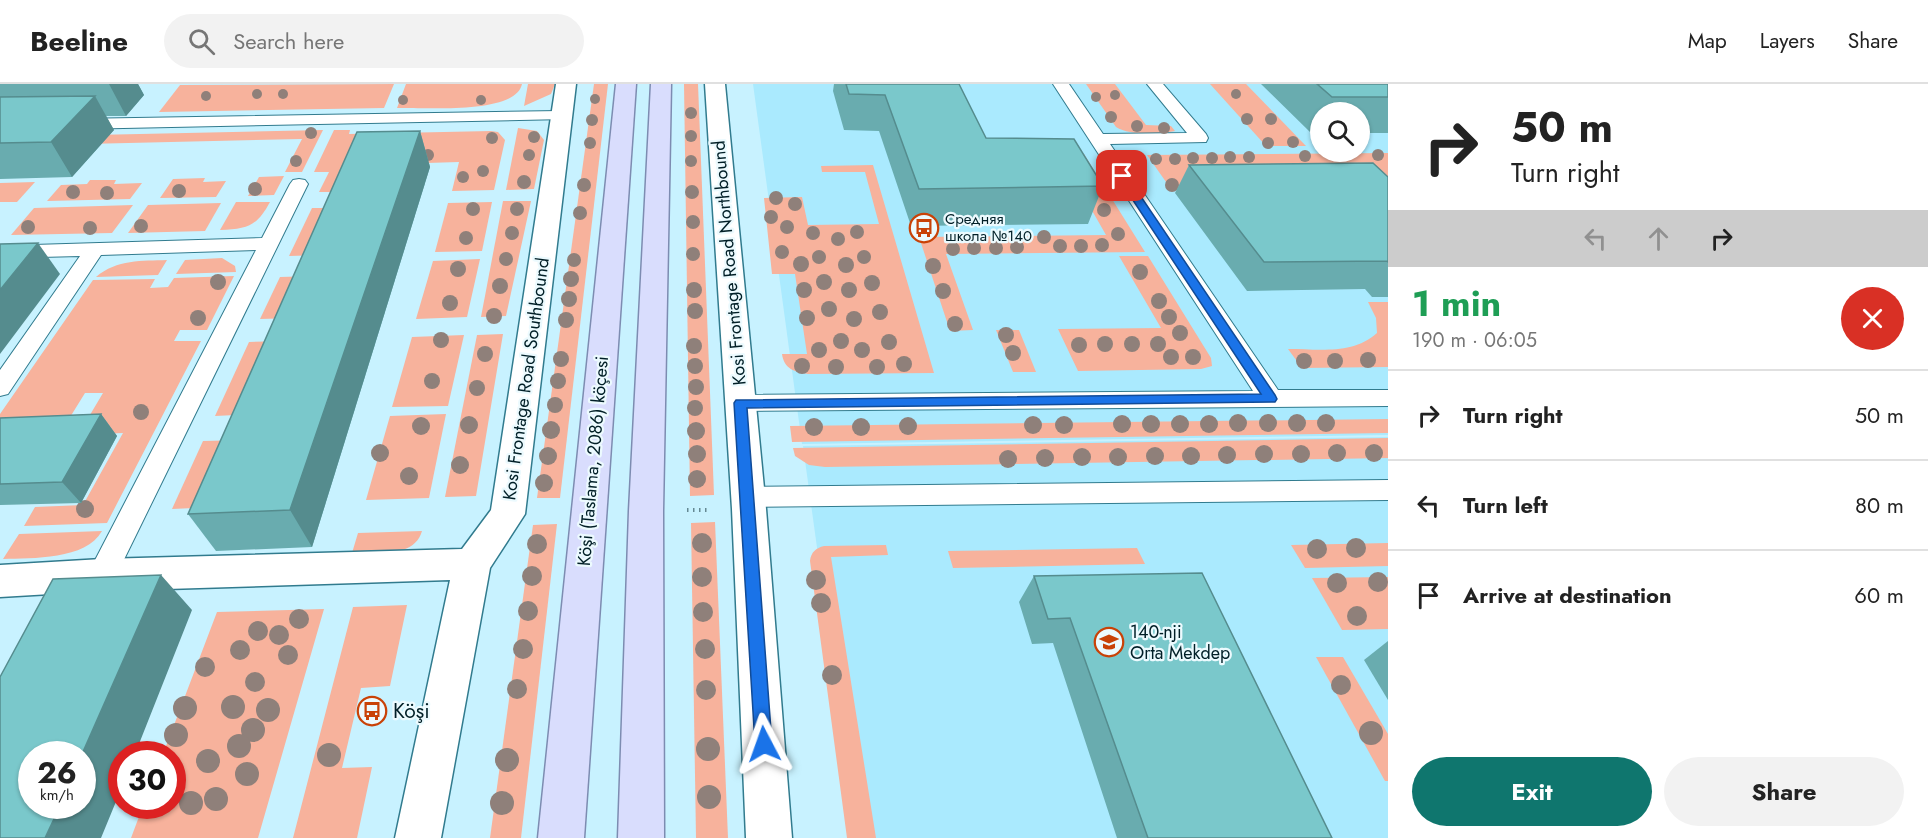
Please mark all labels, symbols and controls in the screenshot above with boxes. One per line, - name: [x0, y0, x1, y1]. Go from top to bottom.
- search box: [164, 14, 584, 68]
- text: Beeline: [30, 21, 128, 62]
- icon: search: [185, 25, 218, 58]
- text: Search here: [233, 25, 344, 57]
- text: Map: [1688, 26, 1727, 56]
- text: Layers: [1760, 26, 1815, 56]
- text: Share: [1848, 26, 1898, 56]
- text: 50 m: [1511, 97, 1613, 158]
- map controls: [1310, 102, 1370, 162]
- button: search: [1310, 102, 1370, 162]
- icon: right: [1412, 108, 1490, 186]
- street label: Kosi Frontage Road Northbound: [705, 139, 753, 387]
- pin: [1096, 150, 1147, 201]
- text: Turn right: [1511, 153, 1619, 192]
- icon: arrive: [1105, 159, 1138, 192]
- place label: Средняя школа №140: [945, 208, 1032, 247]
- bus stop icon: Средняя школа №140: [908, 212, 940, 244]
- icon: left: [1579, 222, 1612, 255]
- icon: ahead: [1642, 222, 1675, 255]
- icon: right: [1705, 222, 1738, 255]
- street label: Kosi Frontage Road Southbound: [496, 256, 556, 502]
- text: 1 min: [1412, 277, 1501, 329]
- button: close: [1841, 287, 1904, 350]
- text: 190 m · 06:05: [1412, 326, 1537, 355]
- street label: Köşi (Taslama, 2086) köçesi: [571, 355, 615, 567]
- icon: right: [1412, 399, 1445, 432]
- text: Turn right: [1463, 399, 1563, 431]
- text: 50 m: [1855, 399, 1904, 431]
- icon: left: [1412, 489, 1445, 522]
- text: Turn left: [1463, 489, 1548, 521]
- text: 80 m: [1855, 489, 1904, 521]
- icon: arrive: [1412, 579, 1445, 612]
- text: Arrive at destination: [1463, 579, 1672, 611]
- text: 60 m: [1854, 579, 1904, 611]
- place label: 140-nji Orta Mekdep: [1130, 619, 1230, 666]
- school or university icon: 140-nji Orta Mekdep: [1093, 626, 1125, 658]
- bus stop icon: Köşi: [356, 695, 388, 727]
- place label: Köşi: [393, 696, 430, 726]
- position arrow: [732, 712, 796, 776]
- speed limit sign: 30: [108, 741, 186, 819]
- text: 26: [37, 751, 77, 794]
- button: Exit: [1412, 757, 1652, 826]
- button: Share: [1664, 757, 1904, 826]
- text: km/h: [40, 784, 74, 806]

